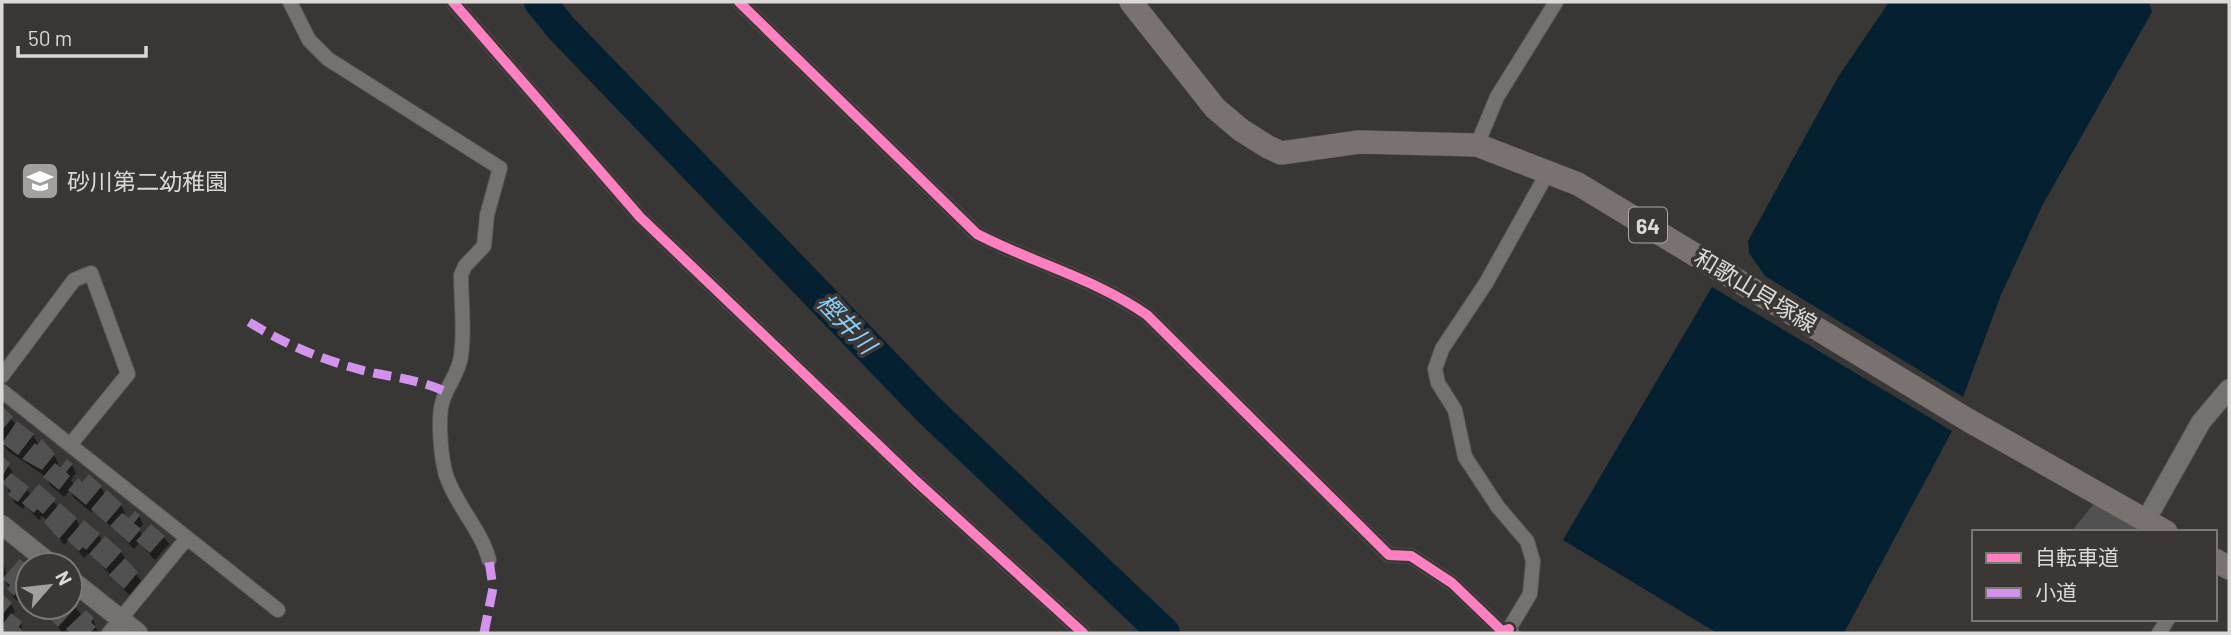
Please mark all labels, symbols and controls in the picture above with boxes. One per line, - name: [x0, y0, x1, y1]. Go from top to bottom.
- scale bar: [18, 14, 145, 58]
- text: 50 m: [28, 25, 72, 50]
- school or university icon: 砂川第二幼稚園: [19, 160, 61, 202]
- place label: 砂川第二幼稚園: [67, 167, 228, 195]
- road number: 64: [1629, 208, 1667, 243]
- street label: 和歌山貝塚線: [1690, 242, 1822, 338]
- water label: 樫井川: [812, 287, 885, 361]
- legend: [1972, 530, 2217, 621]
- text: 自転車道: [2035, 544, 2119, 569]
- north arrow: [14, 551, 84, 621]
- text: N: [51, 567, 78, 589]
- text: 小道: [2035, 579, 2077, 604]

